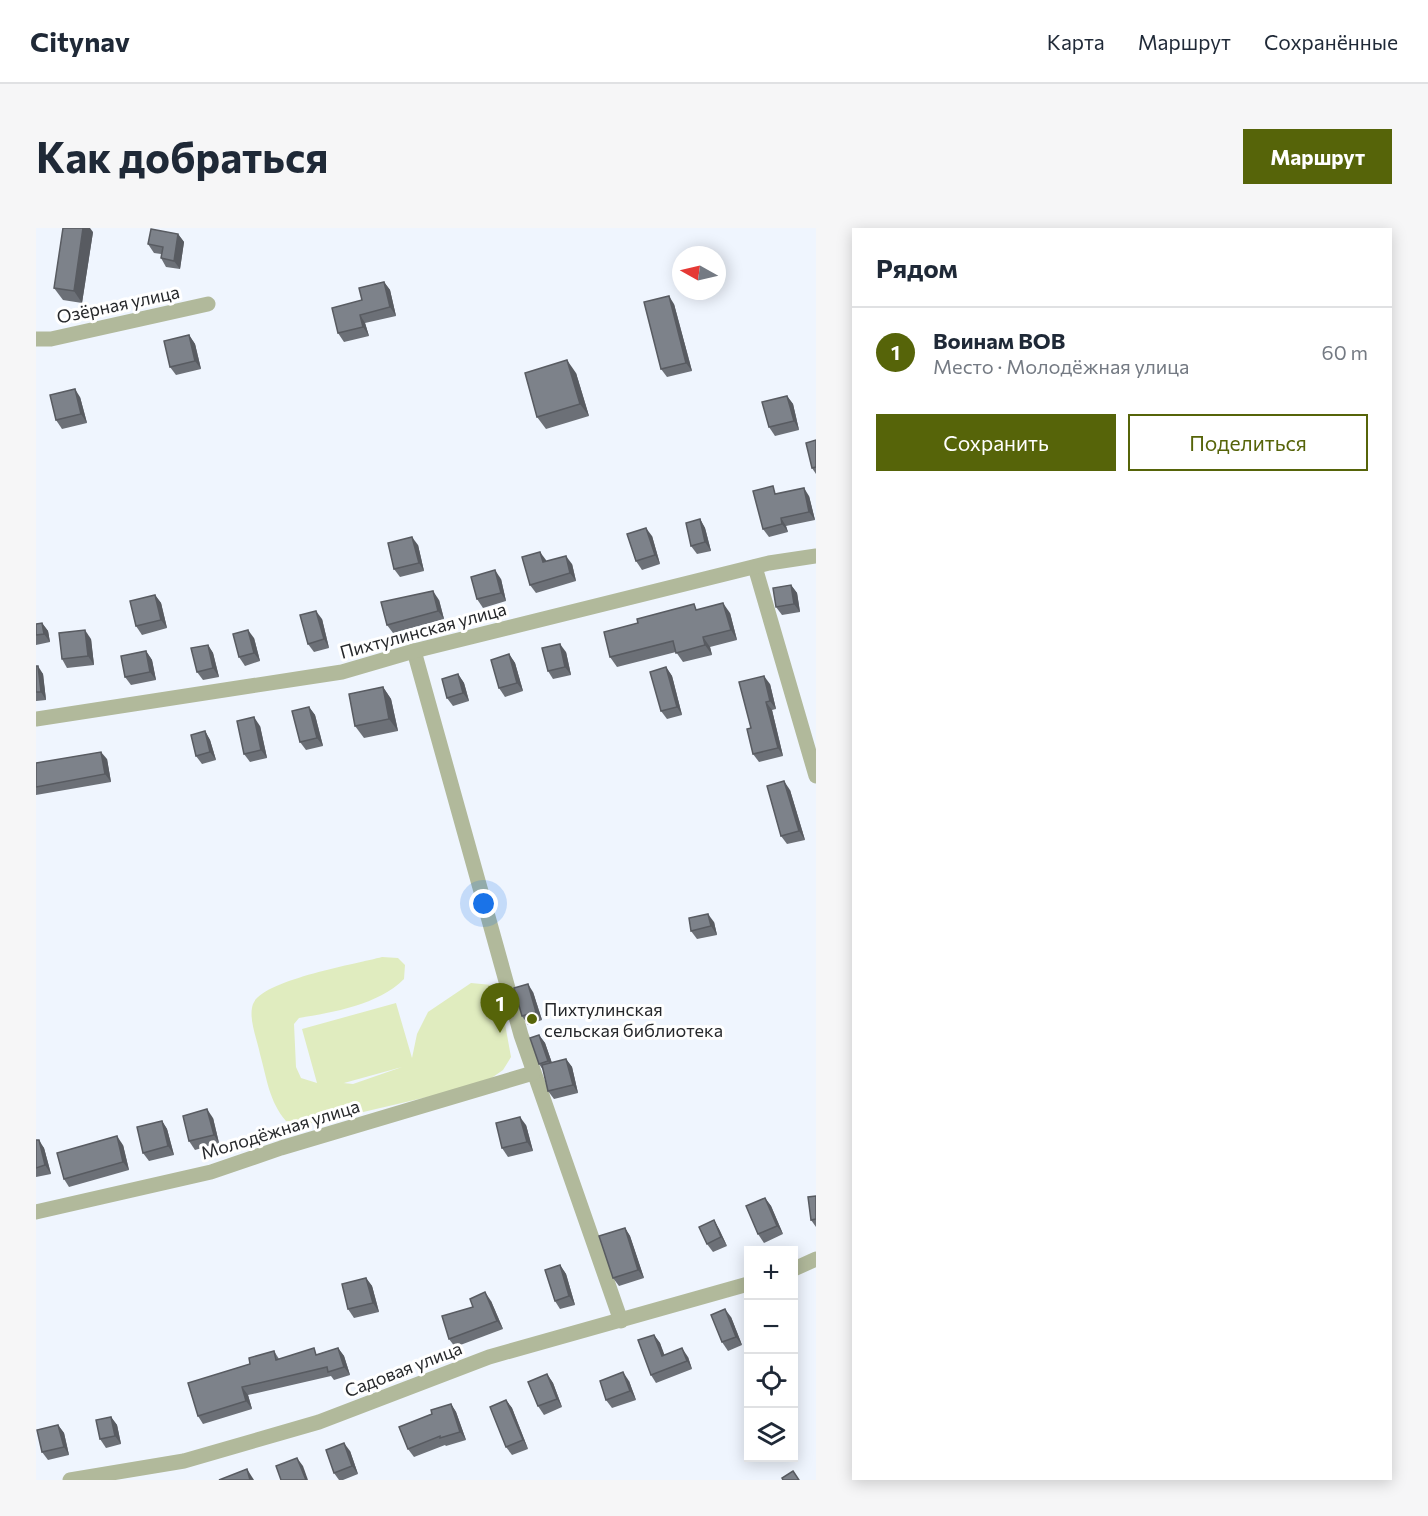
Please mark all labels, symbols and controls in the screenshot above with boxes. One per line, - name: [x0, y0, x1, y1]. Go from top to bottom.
- text: Citynav: [30, 24, 130, 58]
- text: Карта: [1047, 29, 1105, 54]
- text: Маршрут: [1138, 29, 1231, 54]
- text: Сохранённые: [1264, 29, 1398, 54]
- button: Маршрут: [1243, 129, 1392, 184]
- text: Как добраться: [36, 130, 328, 182]
- north arrow: [672, 246, 726, 300]
- text: Рядом: [876, 252, 958, 283]
- street label: Озёрная улица: [55, 280, 181, 328]
- text: Воинам ВОВ: [933, 327, 1065, 354]
- text: 1: [891, 340, 900, 364]
- text: 60 m: [1322, 340, 1368, 364]
- text: Место · Молодёжная улица: [933, 354, 1189, 378]
- button: Сохранить: [876, 414, 1116, 471]
- button: Поделиться: [1128, 414, 1368, 471]
- street label: Пихтулинская улица: [337, 597, 509, 663]
- your location: [469, 889, 498, 918]
- pin: 1: [480, 984, 520, 1033]
- place label: Пихтулинская сельская библиотека: [544, 998, 723, 1041]
- marker: Пихтулинская сельская библиотека: [525, 1012, 539, 1026]
- street label: Молодёжная улица: [198, 1094, 362, 1164]
- map controls: [744, 1246, 798, 1462]
- button: +: [744, 1246, 798, 1300]
- button: −: [744, 1300, 798, 1354]
- street label: Садовая улица: [341, 1337, 465, 1401]
- button: locate: [744, 1354, 798, 1408]
- button: layers: [744, 1408, 798, 1462]

